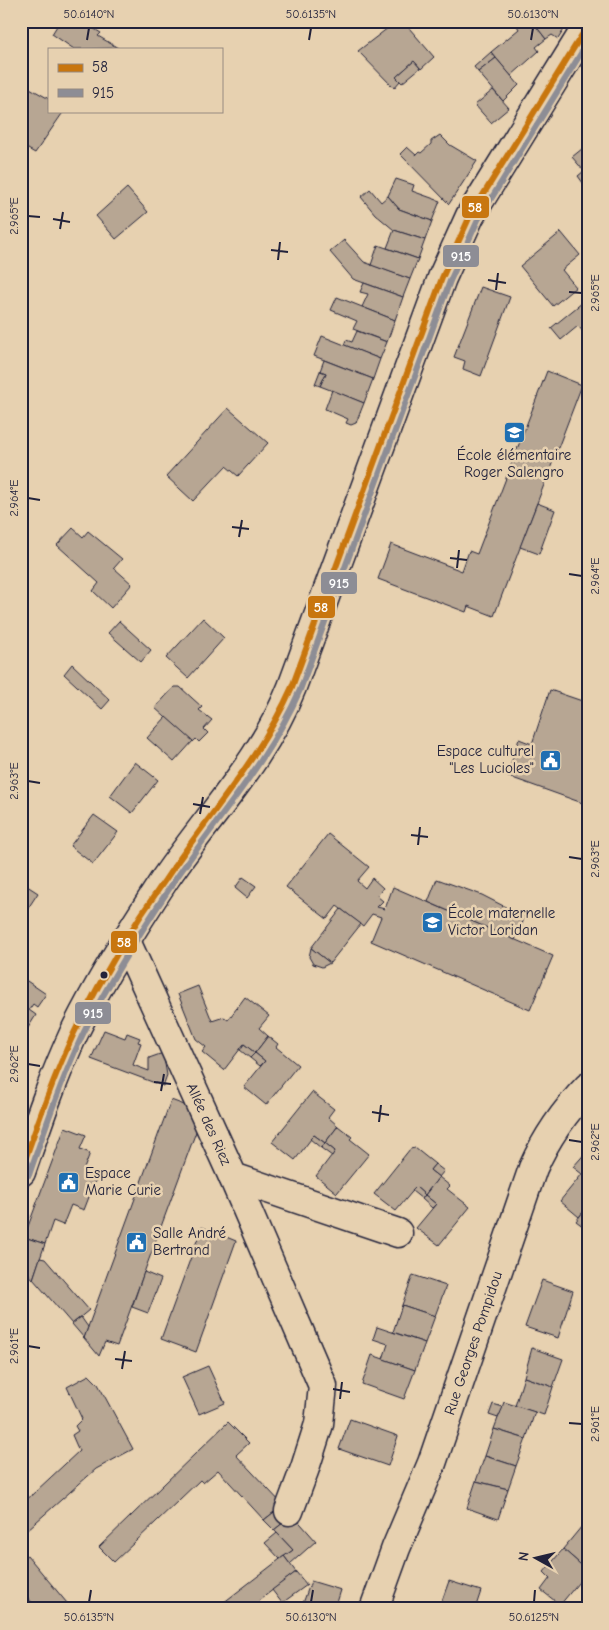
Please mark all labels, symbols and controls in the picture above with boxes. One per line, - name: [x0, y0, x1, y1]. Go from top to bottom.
- text: 50.6140°N: [64, 7, 114, 21]
- text: 50.6135°N: [286, 7, 336, 21]
- text: 50.6130°N: [507, 7, 559, 21]
- legend: [48, 48, 222, 112]
- text: 58: [92, 58, 108, 76]
- text: 915: [92, 84, 114, 102]
- line badge: 58: [461, 195, 490, 219]
- text: 2.965°E: [7, 197, 21, 235]
- text: 58: [468, 199, 482, 216]
- line badge: 915: [442, 244, 480, 268]
- text: 915: [451, 248, 471, 265]
- text: 2.965°E: [588, 274, 602, 312]
- school or university icon: École élémentaire Roger Salengro: [502, 420, 526, 444]
- place label: École élémentaire Roger Salengro: [457, 445, 572, 481]
- text: 2.964°E: [7, 480, 21, 517]
- text: 2.964°E: [588, 558, 602, 595]
- line badge: 915: [320, 571, 358, 595]
- text: 915: [329, 575, 349, 592]
- line badge: 58: [307, 595, 336, 619]
- text: 58: [314, 599, 328, 616]
- place label: Espace culturel "Les Lucioles": [437, 742, 534, 777]
- public building icon: Espace culturel "Les Lucioles": [538, 748, 562, 772]
- text: 2.963°E: [7, 762, 21, 800]
- text: 2.963°E: [588, 840, 602, 878]
- place label: École maternelle Victor Loridan: [448, 903, 556, 939]
- school or university icon: École maternelle Victor Loridan: [420, 910, 444, 934]
- line badge: 58: [110, 930, 138, 954]
- text: 58: [117, 934, 131, 951]
- unlabelled marker: [99, 970, 109, 980]
- line badge: 915: [74, 1001, 112, 1025]
- text: 915: [83, 1005, 103, 1022]
- text: 2.962°E: [7, 1045, 21, 1083]
- street label: Allée des Riez: [183, 1080, 236, 1169]
- text: 2.962°E: [588, 1123, 602, 1161]
- place label: Espace Marie Curie: [85, 1164, 161, 1199]
- public building icon: Espace Marie Curie: [57, 1170, 81, 1194]
- place label: Salle André Bertrand: [153, 1224, 227, 1259]
- public building icon: Salle André Bertrand: [125, 1230, 149, 1254]
- street label: Rue Georges Pompidou: [440, 1269, 506, 1417]
- text: 2.961°E: [7, 1328, 21, 1364]
- text: 2.961°E: [588, 1406, 602, 1442]
- north arrow: [512, 1532, 562, 1582]
- text: N: [515, 1551, 533, 1562]
- text: 50.6135°N: [64, 1610, 114, 1624]
- text: 50.6130°N: [285, 1610, 337, 1624]
- text: 50.6125°N: [509, 1610, 559, 1624]

